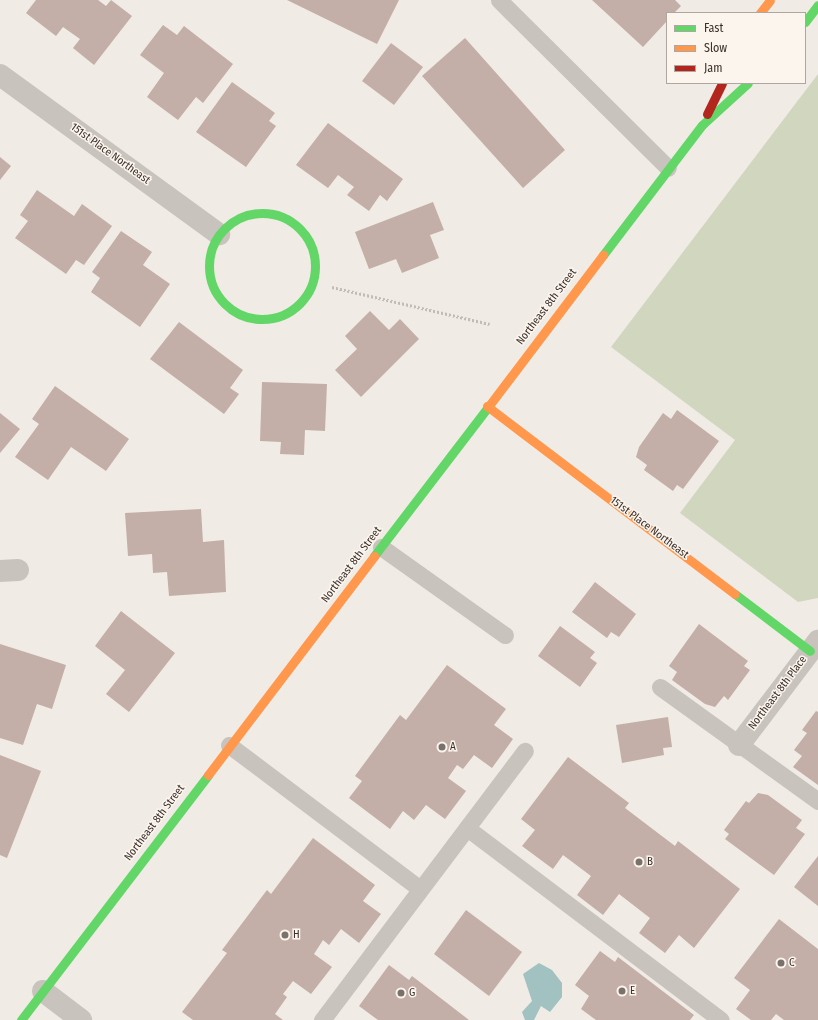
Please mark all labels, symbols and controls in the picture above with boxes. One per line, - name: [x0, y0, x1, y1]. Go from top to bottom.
- legend: [666, 12, 806, 84]
- text: Fast: [704, 21, 723, 35]
- text: Slow: [704, 41, 727, 55]
- text: Jam: [704, 61, 722, 75]
- street label: 151st Place Northeast: [68, 121, 152, 187]
- street label: Northeast 8th Street: [514, 266, 580, 348]
- street label: 151st Place Northeast: [607, 494, 691, 562]
- street label: Northeast 8th Street: [319, 524, 385, 606]
- street label: Northeast 8th Place: [746, 654, 810, 732]
- place label: A: [450, 740, 456, 754]
- marker: A: [437, 742, 447, 752]
- street label: Northeast 8th Street: [122, 782, 188, 864]
- place label: B: [647, 855, 653, 869]
- marker: B: [634, 857, 644, 867]
- place label: H: [293, 928, 300, 942]
- marker: H: [280, 930, 290, 940]
- place label: C: [789, 956, 795, 970]
- marker: C: [776, 958, 786, 968]
- place label: E: [630, 984, 635, 998]
- place label: G: [409, 986, 415, 1000]
- marker: E: [617, 986, 627, 996]
- marker: G: [396, 988, 406, 998]

